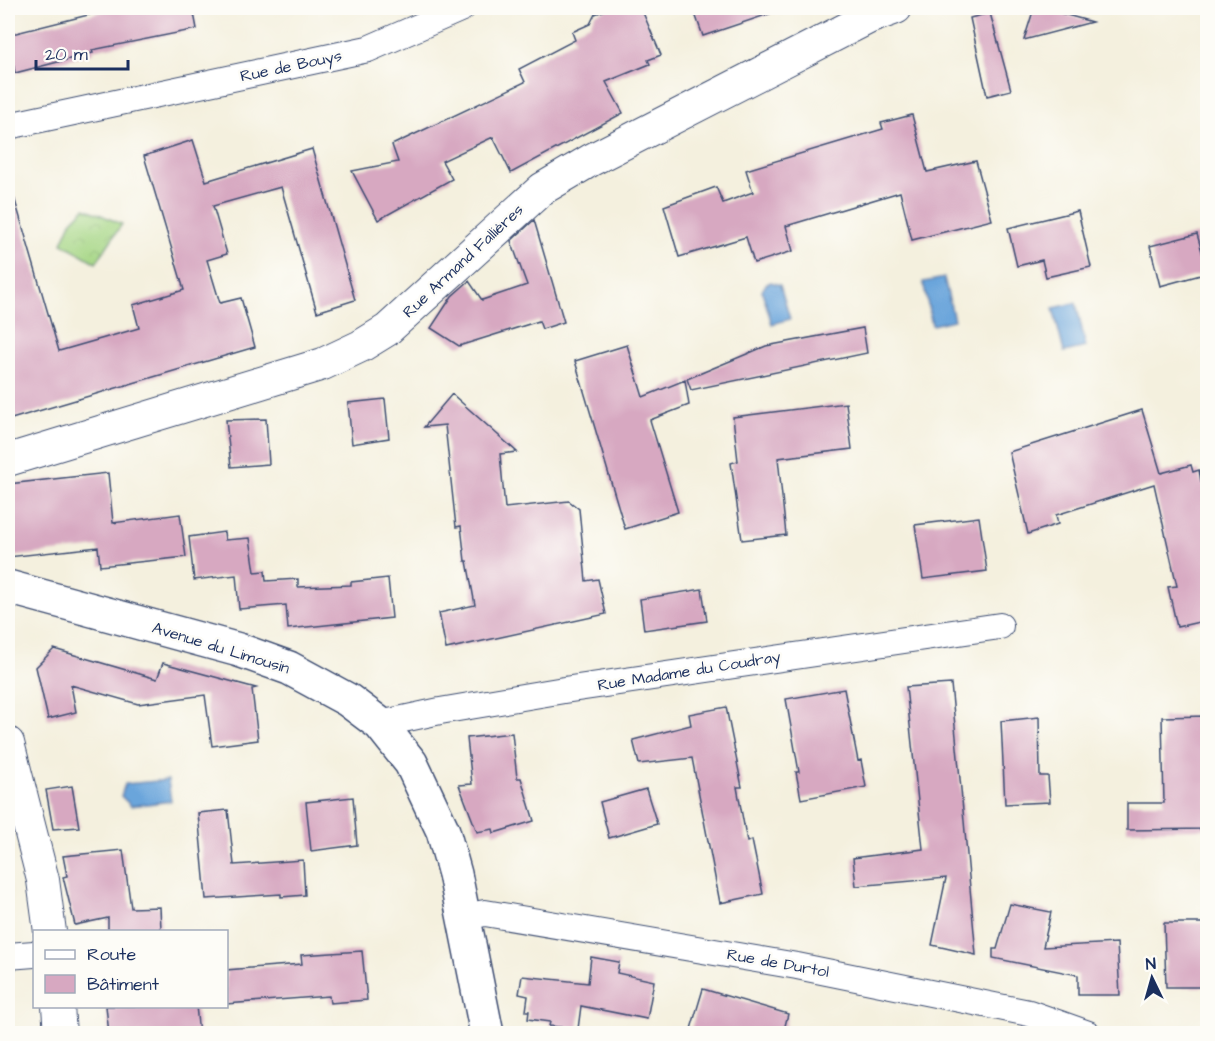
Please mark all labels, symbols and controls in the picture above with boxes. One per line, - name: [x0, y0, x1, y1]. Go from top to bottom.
- scale bar: [36, 33, 128, 71]
- text: 20 m: [45, 42, 88, 67]
- street label: Rue de Bouys: [238, 45, 344, 88]
- street label: Rue Armand Fallières: [398, 199, 528, 323]
- street label: Avenue du Limousin: [150, 617, 292, 679]
- street label: Rue Madame du Coudray: [596, 646, 782, 697]
- legend: [33, 930, 228, 1008]
- text: Route: [87, 942, 136, 967]
- street label: Rue de Durtol: [725, 943, 831, 983]
- north arrow: [1122, 948, 1182, 1008]
- text: N: [1145, 953, 1157, 975]
- text: Bâtiment: [87, 972, 160, 997]

